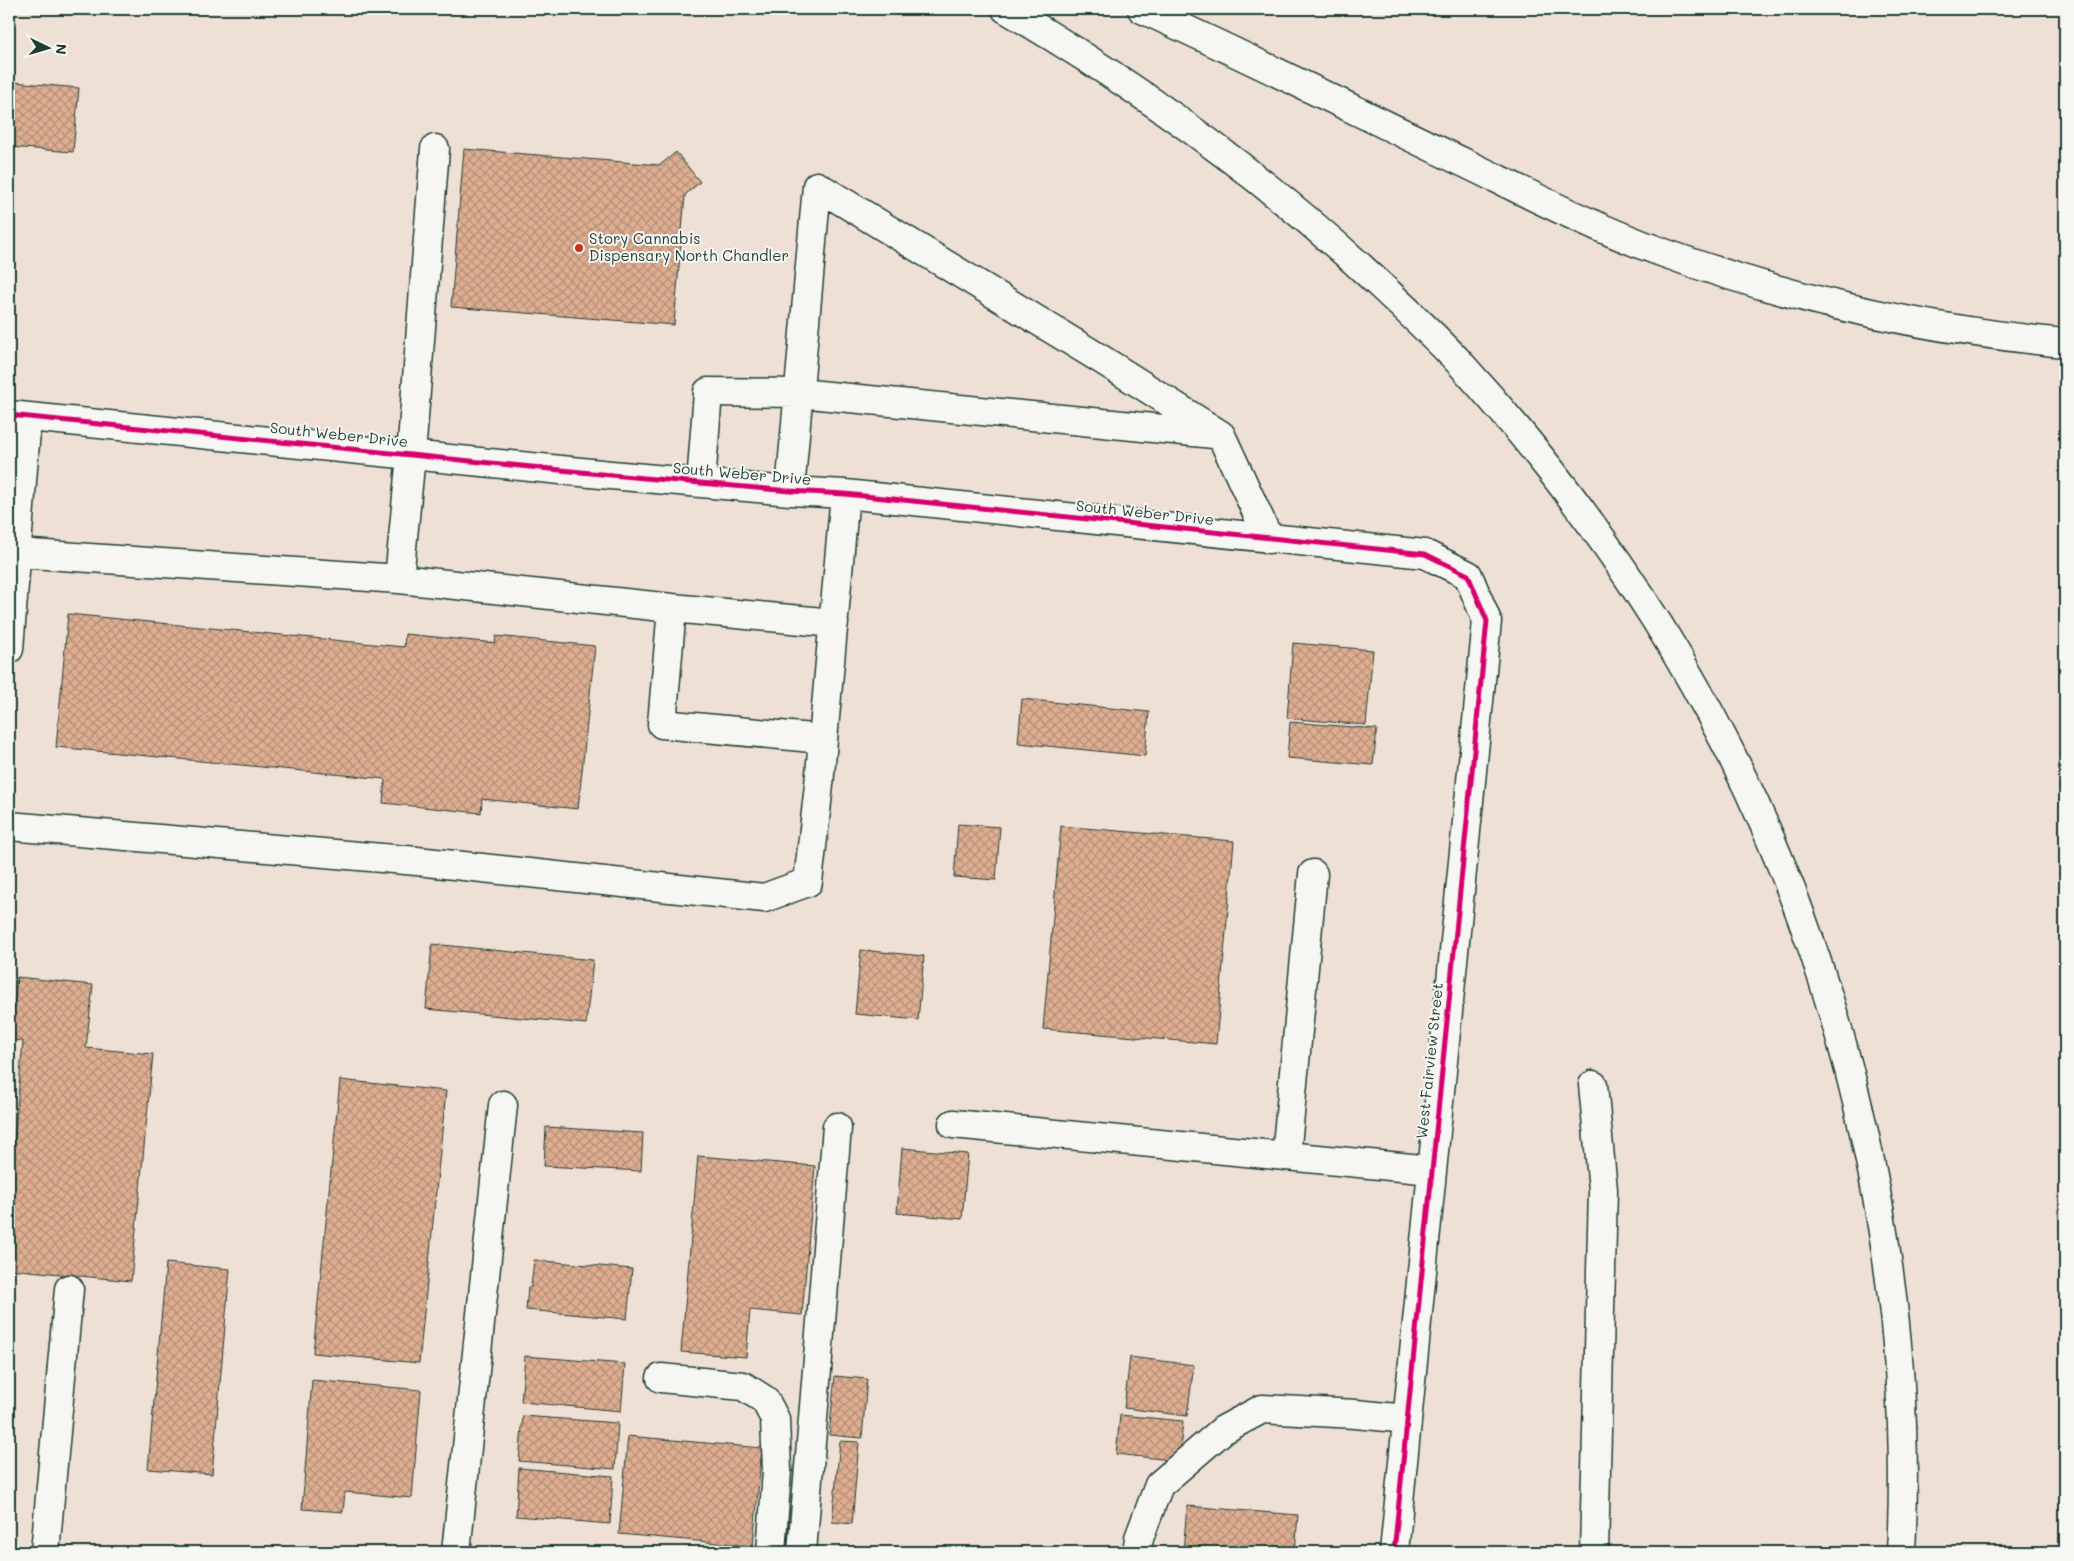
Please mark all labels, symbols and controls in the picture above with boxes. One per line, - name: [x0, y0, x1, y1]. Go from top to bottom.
- north arrow: [22, 22, 72, 72]
- text: N: [52, 43, 71, 55]
- place label: Story Cannabis Dispensary North Chandler: [589, 228, 789, 265]
- marker: Story Cannabis Dispensary North Chandler: [573, 242, 585, 254]
- street label: South Weber Drive: [269, 417, 409, 451]
- street label: South Weber Drive: [672, 457, 812, 489]
- street label: South Weber Drive: [1075, 495, 1215, 529]
- street label: West Fairview Street: [1411, 982, 1447, 1140]

